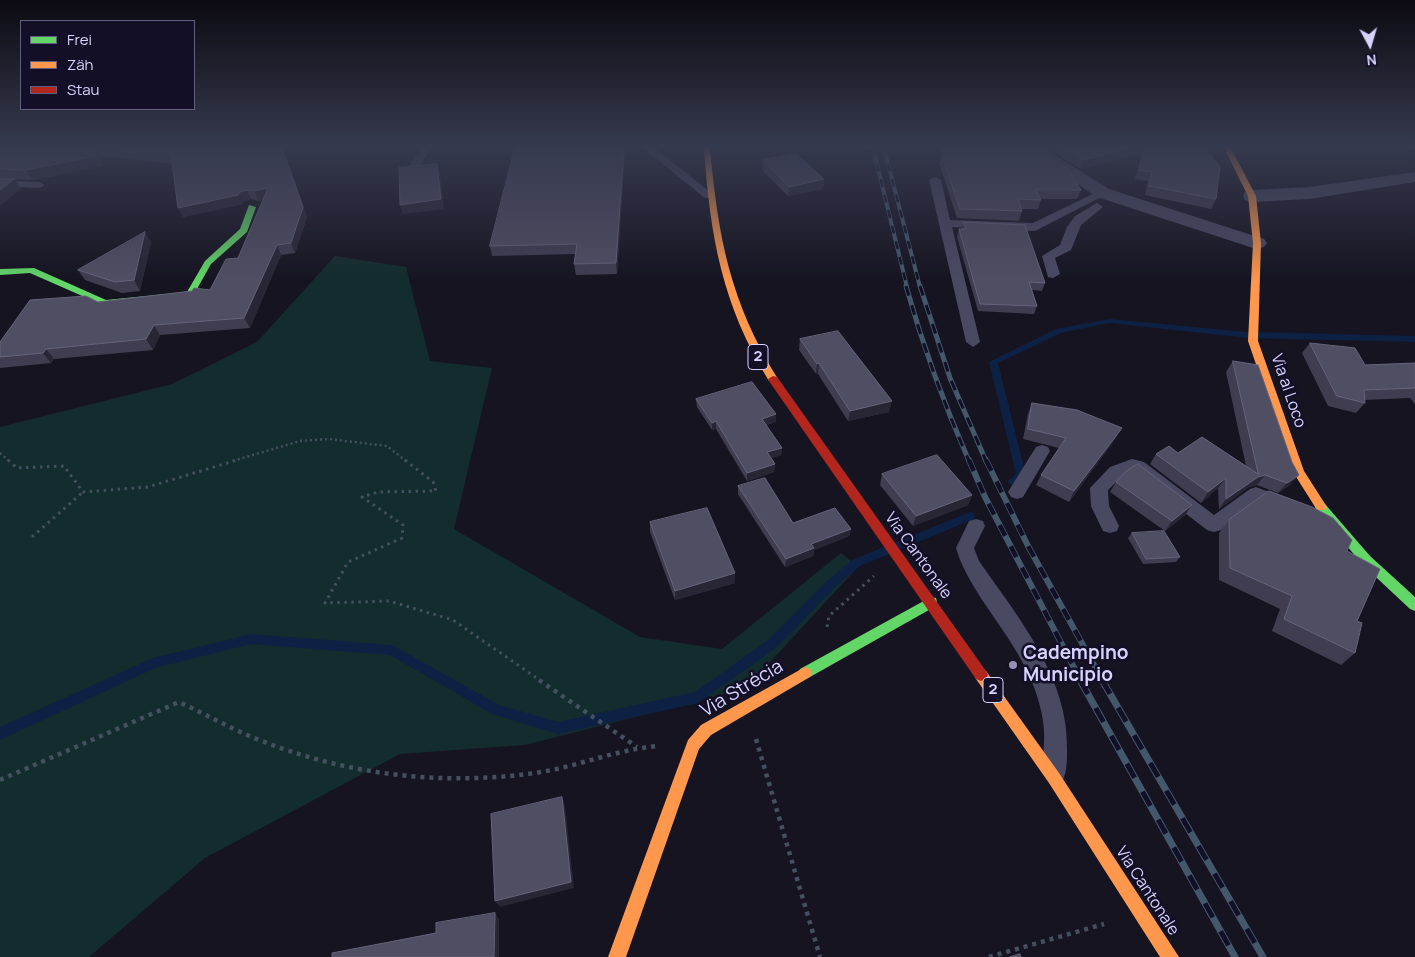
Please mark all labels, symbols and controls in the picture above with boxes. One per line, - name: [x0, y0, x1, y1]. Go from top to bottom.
- legend: [20, 20, 195, 110]
- north arrow: [1345, 20, 1395, 70]
- text: Frei: [67, 29, 92, 50]
- text: N: [1366, 50, 1378, 70]
- text: Zäh: [67, 54, 93, 75]
- text: Stau: [67, 79, 100, 100]
- road number: 2: [748, 344, 768, 370]
- street label: Via al Loco: [1266, 352, 1310, 430]
- street label: Via Cantonale: [880, 509, 956, 603]
- place label: Cadempino Municipio: [1023, 643, 1128, 687]
- street label: Via Strécia: [697, 655, 787, 723]
- marker: Cadempino Municipio: [1007, 659, 1019, 671]
- road number: 2: [983, 678, 1003, 702]
- street label: Via Cantonale: [1111, 843, 1183, 939]

